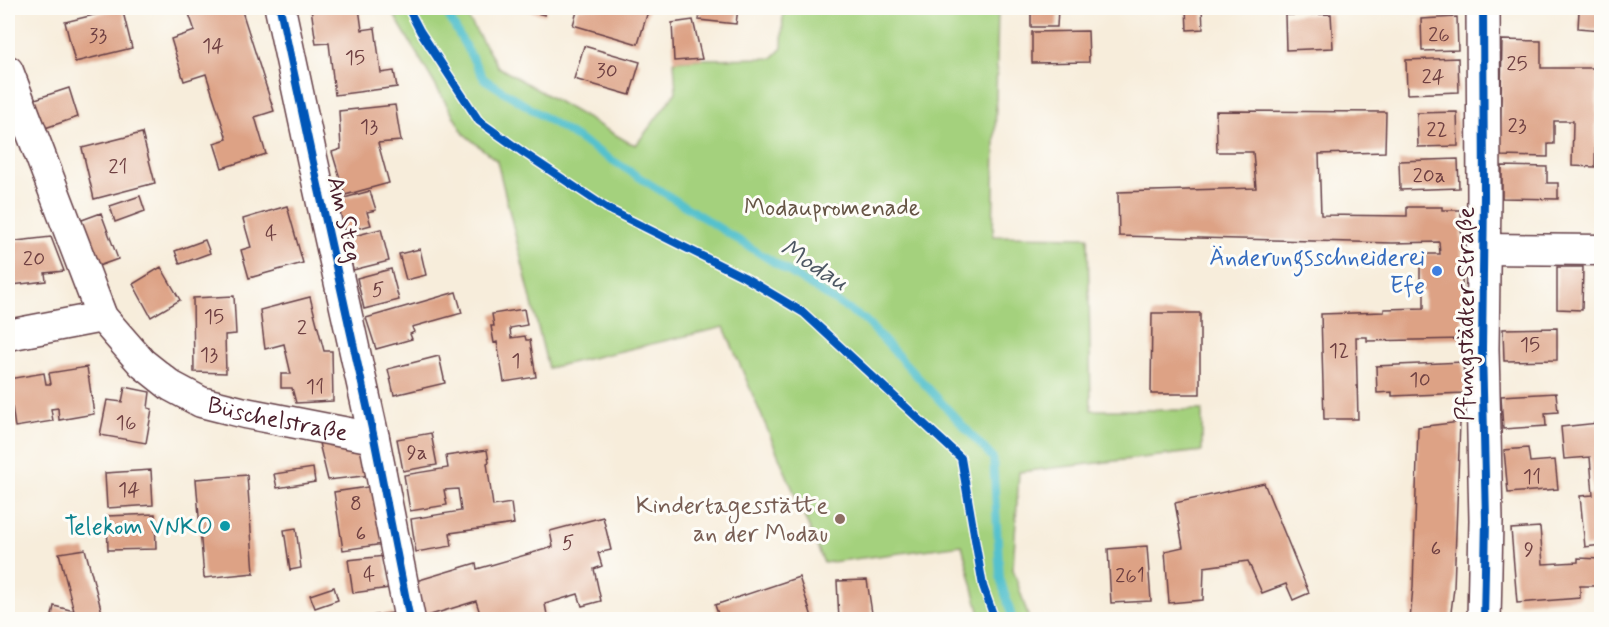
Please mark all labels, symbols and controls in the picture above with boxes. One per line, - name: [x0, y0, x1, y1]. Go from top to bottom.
- house number: 26: [1428, 21, 1450, 49]
- house number: 33: [89, 22, 107, 50]
- house number: 14: [202, 32, 224, 60]
- house number: 15: [345, 44, 365, 72]
- house number: 25: [1506, 50, 1528, 78]
- house number: 30: [596, 57, 618, 85]
- house number: 24: [1421, 63, 1445, 91]
- house number: 23: [1507, 112, 1527, 140]
- house number: 13: [360, 113, 378, 141]
- house number: 22: [1426, 116, 1448, 144]
- house number: 21: [108, 153, 128, 181]
- house number: 20a: [1412, 162, 1446, 190]
- street label: Am Steg: [319, 173, 368, 265]
- park label: Modaupromenade: [744, 193, 920, 224]
- street label: Pfungstädter Straße: [1451, 207, 1482, 421]
- house number: 4: [265, 220, 277, 248]
- water label: Modau: [774, 232, 854, 300]
- place label: Änderungsschneiderei Efe: [1209, 243, 1425, 302]
- house number: 20: [23, 245, 45, 273]
- marker: Änderungsschneiderei Efe: [1430, 264, 1444, 278]
- house number: 5: [372, 276, 384, 304]
- house number: 15: [204, 303, 224, 331]
- house number: 2: [297, 314, 307, 342]
- house number: 15: [1520, 331, 1540, 359]
- house number: 12: [1329, 337, 1349, 365]
- house number: 13: [200, 341, 218, 369]
- house number: 1: [511, 347, 521, 375]
- house number: 10: [1409, 366, 1431, 394]
- house number: 11: [306, 373, 324, 401]
- street label: Büschelstraße: [204, 390, 350, 450]
- house number: 16: [116, 409, 137, 437]
- house number: 9a: [406, 439, 428, 467]
- house number: 11: [1523, 463, 1541, 491]
- house number: 14: [118, 476, 140, 504]
- house number: 8: [350, 490, 362, 518]
- place label: Kindertagesstätte an der Modau: [636, 491, 828, 550]
- place label: Telekom VNKO: [64, 512, 213, 543]
- marker: Kindertagesstätte an der Modau: [833, 512, 847, 526]
- marker: Telekom VNKO: [218, 519, 232, 533]
- house number: 6: [356, 520, 366, 548]
- house number: 5: [562, 529, 574, 557]
- house number: 6: [1431, 535, 1441, 563]
- house number: 9: [1524, 536, 1534, 564]
- house number: 4: [363, 561, 375, 589]
- house number: 261: [1115, 562, 1145, 590]

